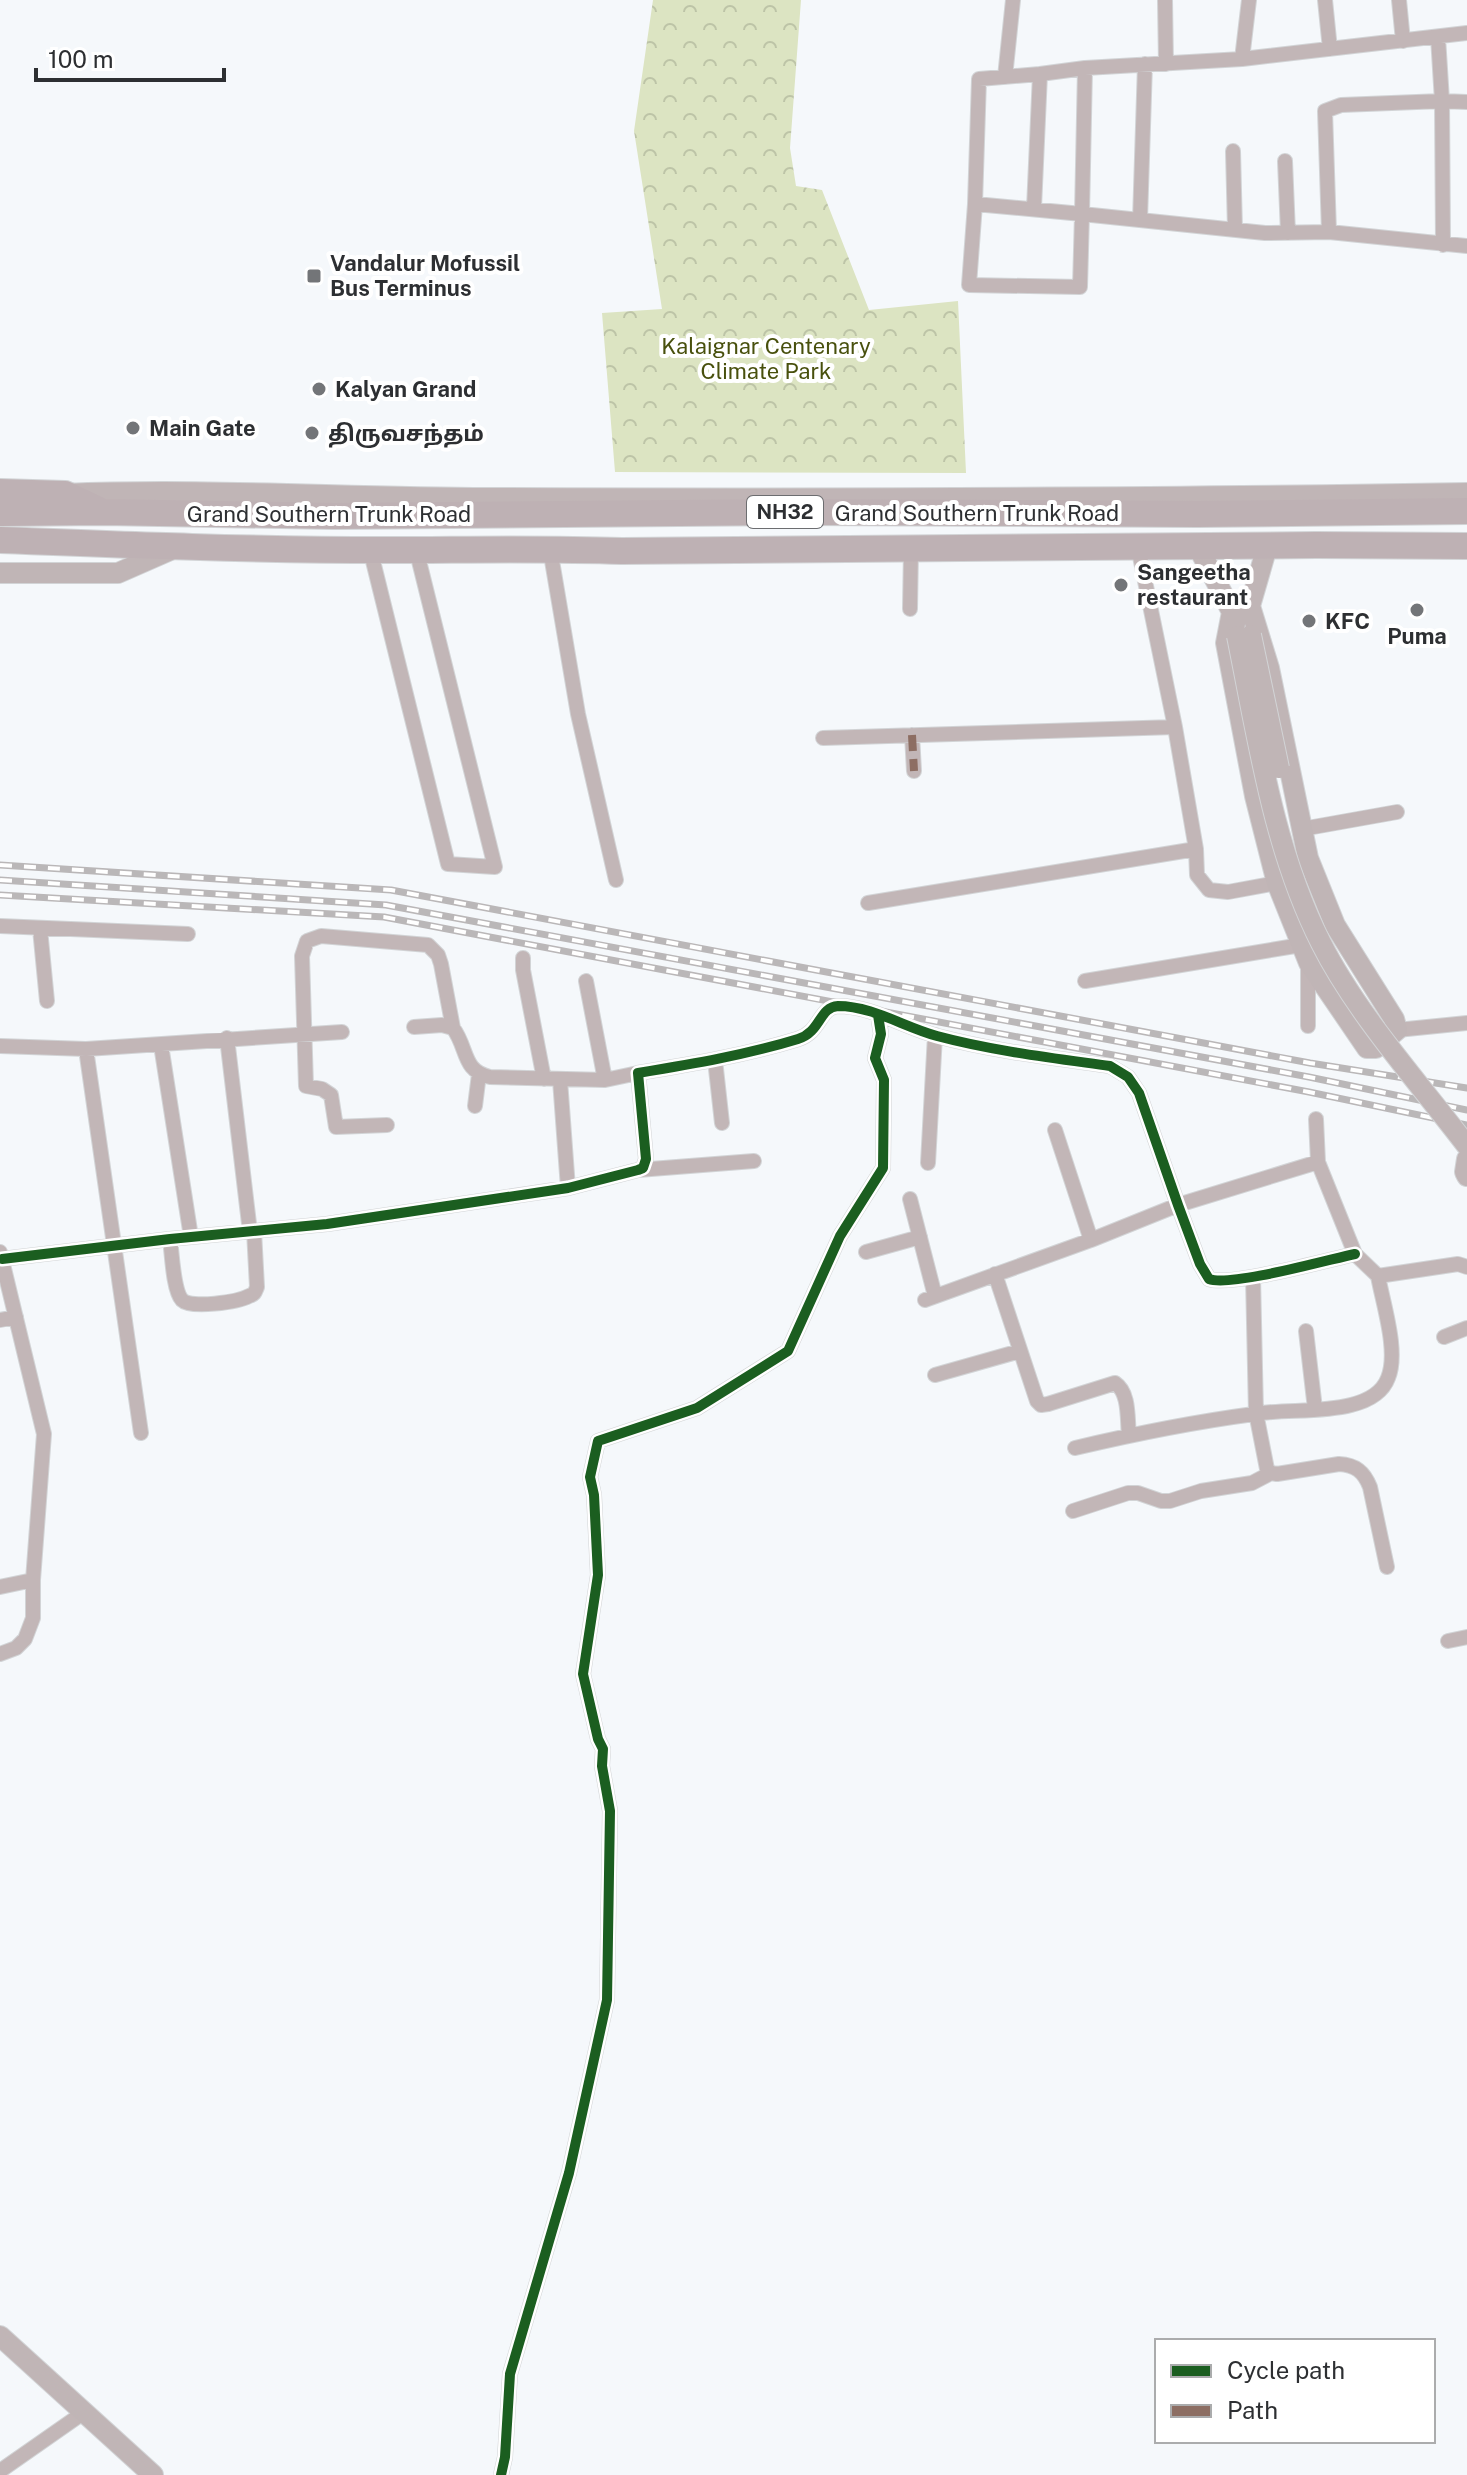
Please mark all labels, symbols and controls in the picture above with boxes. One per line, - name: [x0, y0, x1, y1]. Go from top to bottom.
- scale bar: [36, 32, 224, 82]
- text: 100 m: [48, 45, 114, 73]
- place label: Vandalur Mofussil Bus Terminus: [330, 250, 520, 301]
- marker: Vandalur Mofussil Bus Terminus: [305, 267, 323, 285]
- park label: Kalaignar Centenary Climate Park: [661, 333, 871, 384]
- place label: Kalyan Grand: [335, 376, 477, 402]
- marker: Kalyan Grand: [310, 380, 328, 398]
- place label: Main Gate: [149, 415, 256, 441]
- marker: Main Gate: [124, 419, 142, 437]
- place label: திருவசந்தம்: [328, 420, 484, 448]
- marker: திருவசந்தம்: [303, 424, 321, 442]
- road number: NH32: [747, 496, 823, 528]
- street label: Grand Southern Trunk Road: [835, 500, 1119, 526]
- street label: Grand Southern Trunk Road: [187, 501, 471, 527]
- place label: Sangeetha restaurant: [1137, 559, 1251, 610]
- marker: Sangeetha restaurant: [1112, 576, 1130, 594]
- marker: Puma: [1408, 601, 1426, 619]
- place label: KFC: [1325, 608, 1370, 634]
- marker: KFC: [1300, 612, 1318, 630]
- place label: Puma: [1387, 623, 1447, 649]
- legend: [1155, 2339, 1435, 2443]
- text: Cycle path: [1227, 2356, 1345, 2384]
- text: Path: [1227, 2396, 1278, 2424]

